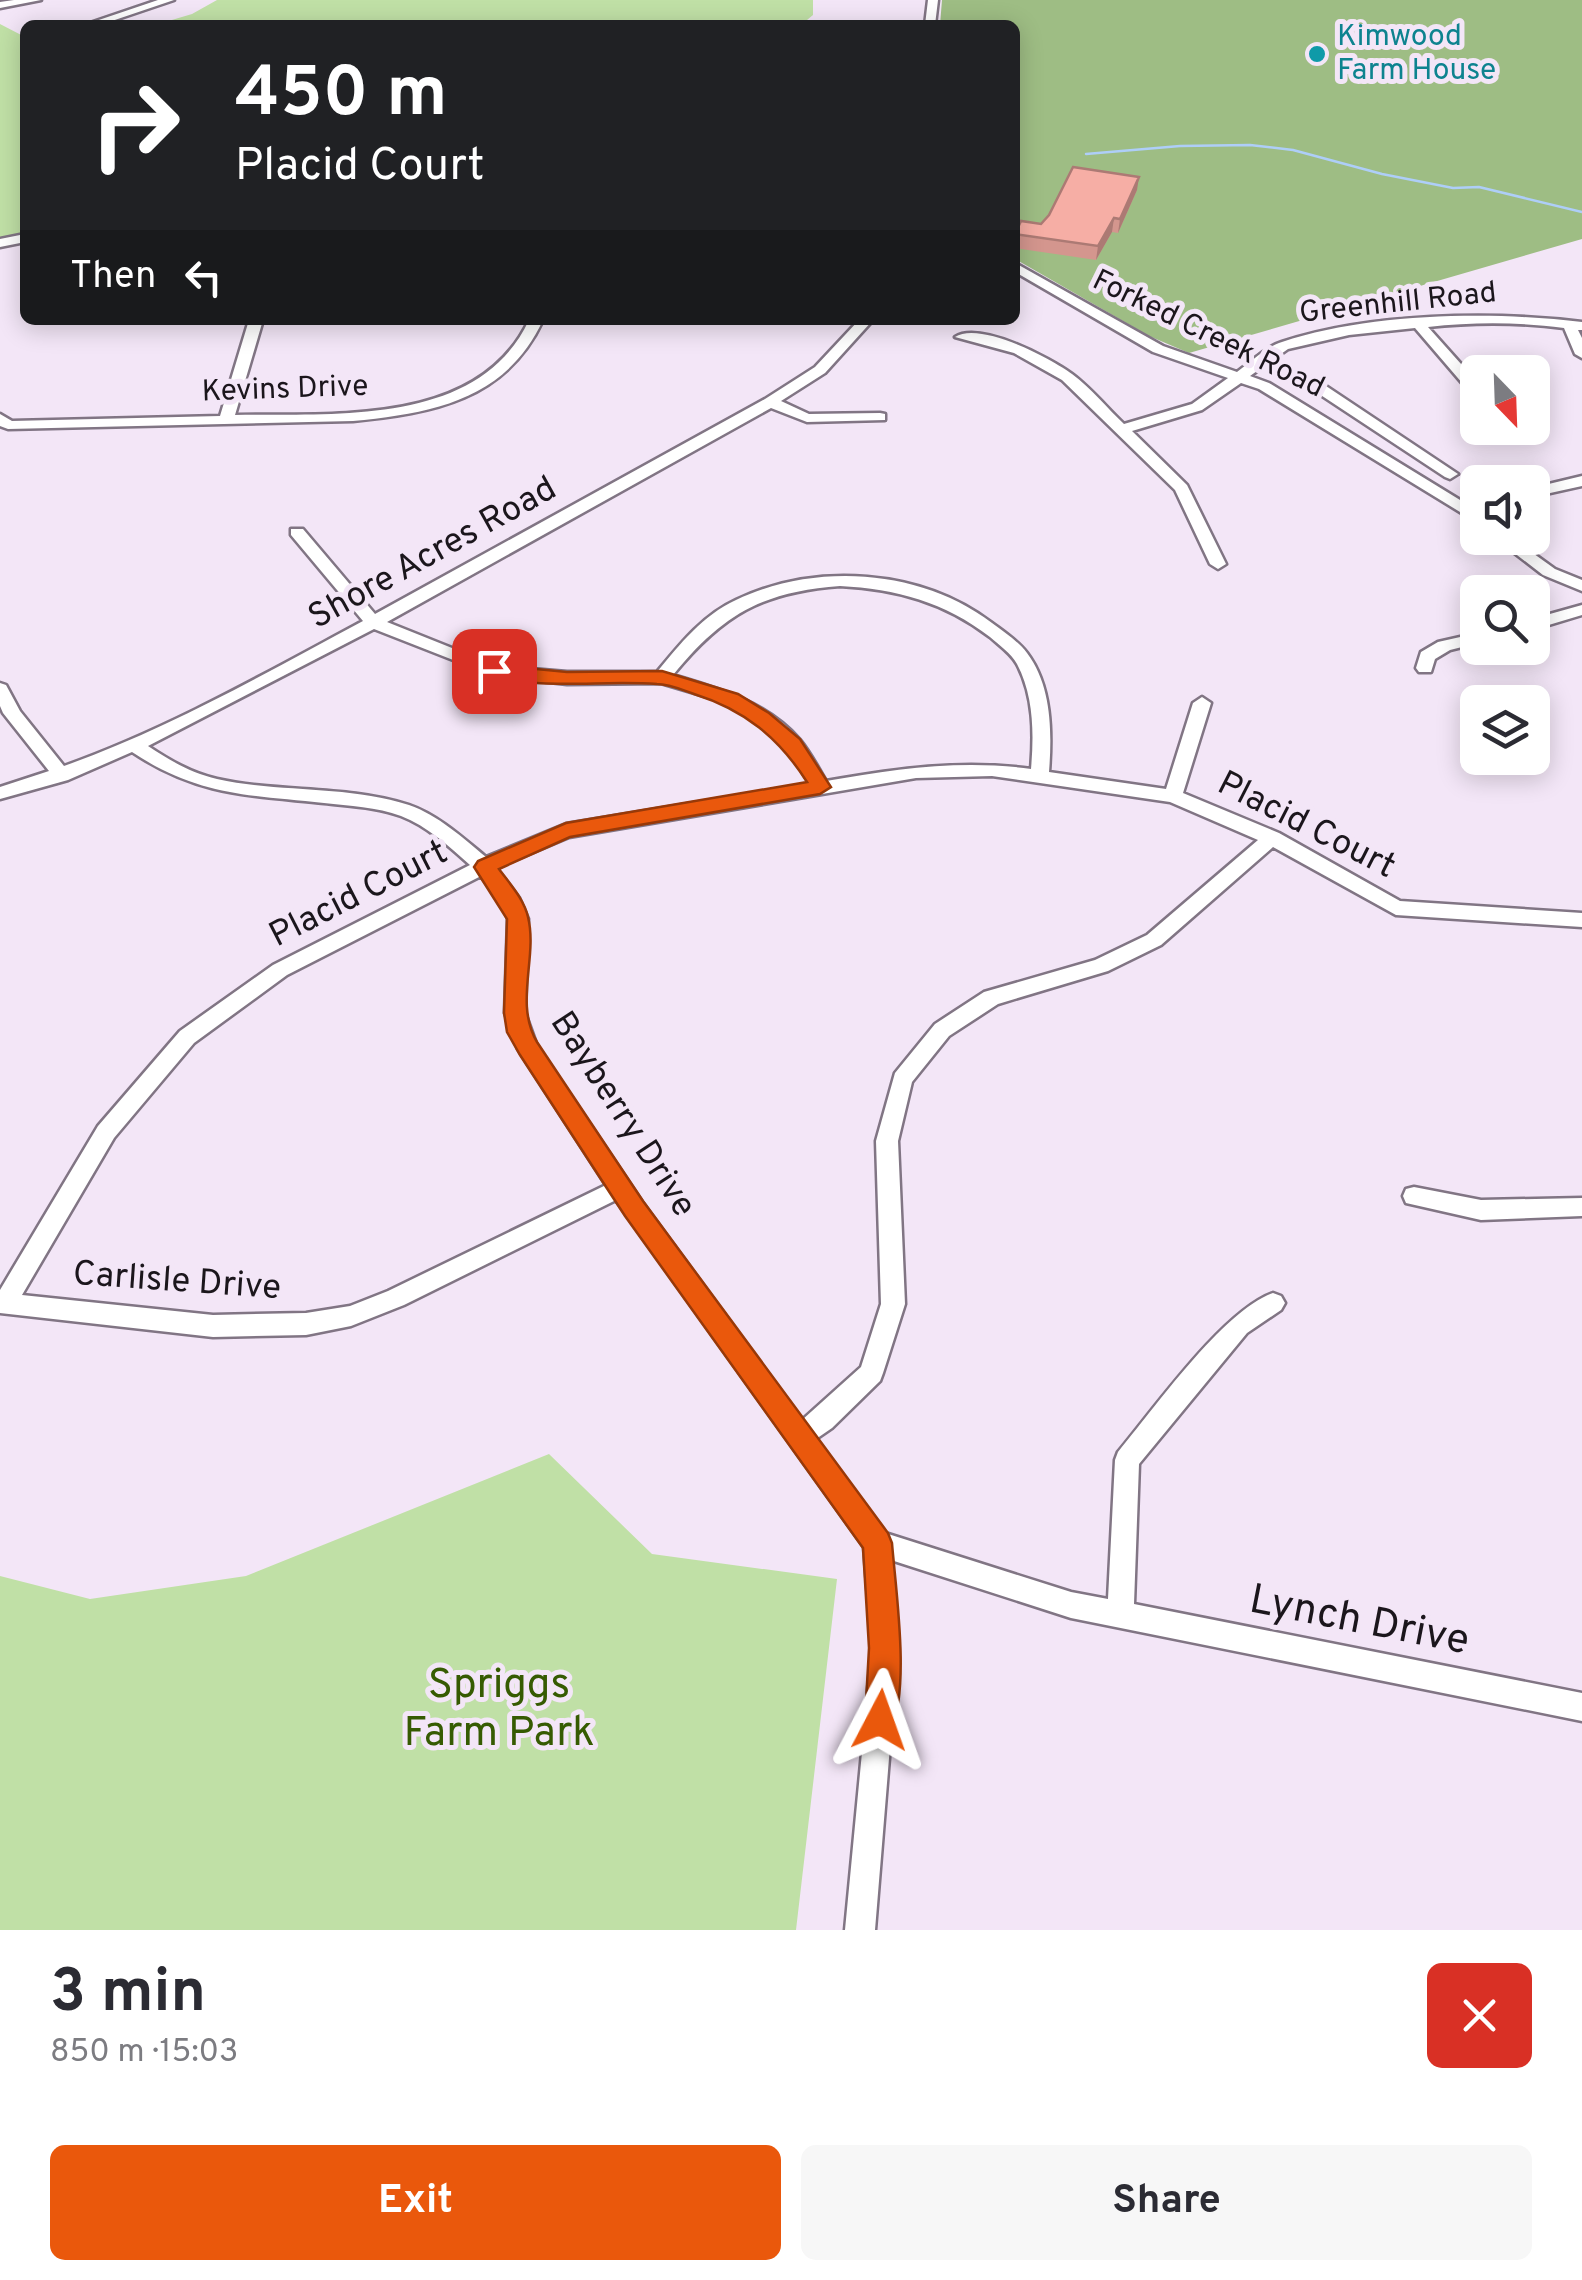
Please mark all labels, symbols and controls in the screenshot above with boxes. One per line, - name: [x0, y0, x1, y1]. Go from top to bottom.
- place label: Kimwood Farm House: [1337, 19, 1496, 90]
- marker: Kimwood Farm House: [1306, 43, 1328, 65]
- text: 450 m: [235, 52, 447, 141]
- icon: right: [70, 60, 200, 190]
- text: Placid Court: [235, 139, 485, 196]
- icon: left: [176, 250, 231, 305]
- text: Then: [70, 253, 156, 302]
- street label: Forked Creek Road: [1086, 263, 1330, 407]
- street label: Greenhill Road: [1297, 275, 1499, 333]
- north arrow: [1460, 355, 1550, 445]
- map controls: [1460, 355, 1550, 775]
- street label: Kevins Drive: [201, 369, 369, 411]
- button: sound: [1460, 465, 1550, 555]
- street label: Shore Acres Road: [301, 468, 565, 640]
- button: search: [1460, 575, 1550, 665]
- pin: [452, 629, 537, 714]
- icon: arrive: [467, 644, 522, 699]
- button: layers: [1460, 685, 1550, 775]
- street label: Placid Court: [1210, 762, 1402, 890]
- street label: Placid Court: [263, 831, 455, 959]
- street label: Bayberry Drive: [539, 1004, 705, 1226]
- street label: Carlisle Drive: [71, 1253, 283, 1311]
- street label: Lynch Drive: [1245, 1575, 1473, 1669]
- park label: Spriggs Farm Park: [403, 1660, 595, 1761]
- position arrow: [828, 1668, 932, 1772]
- text: 3 min: [50, 1957, 206, 2033]
- button: close: [1427, 1963, 1532, 2068]
- text: 850 m · 15:03: [50, 2033, 238, 2073]
- button: Exit: [50, 2145, 781, 2260]
- button: Share: [801, 2145, 1532, 2260]

